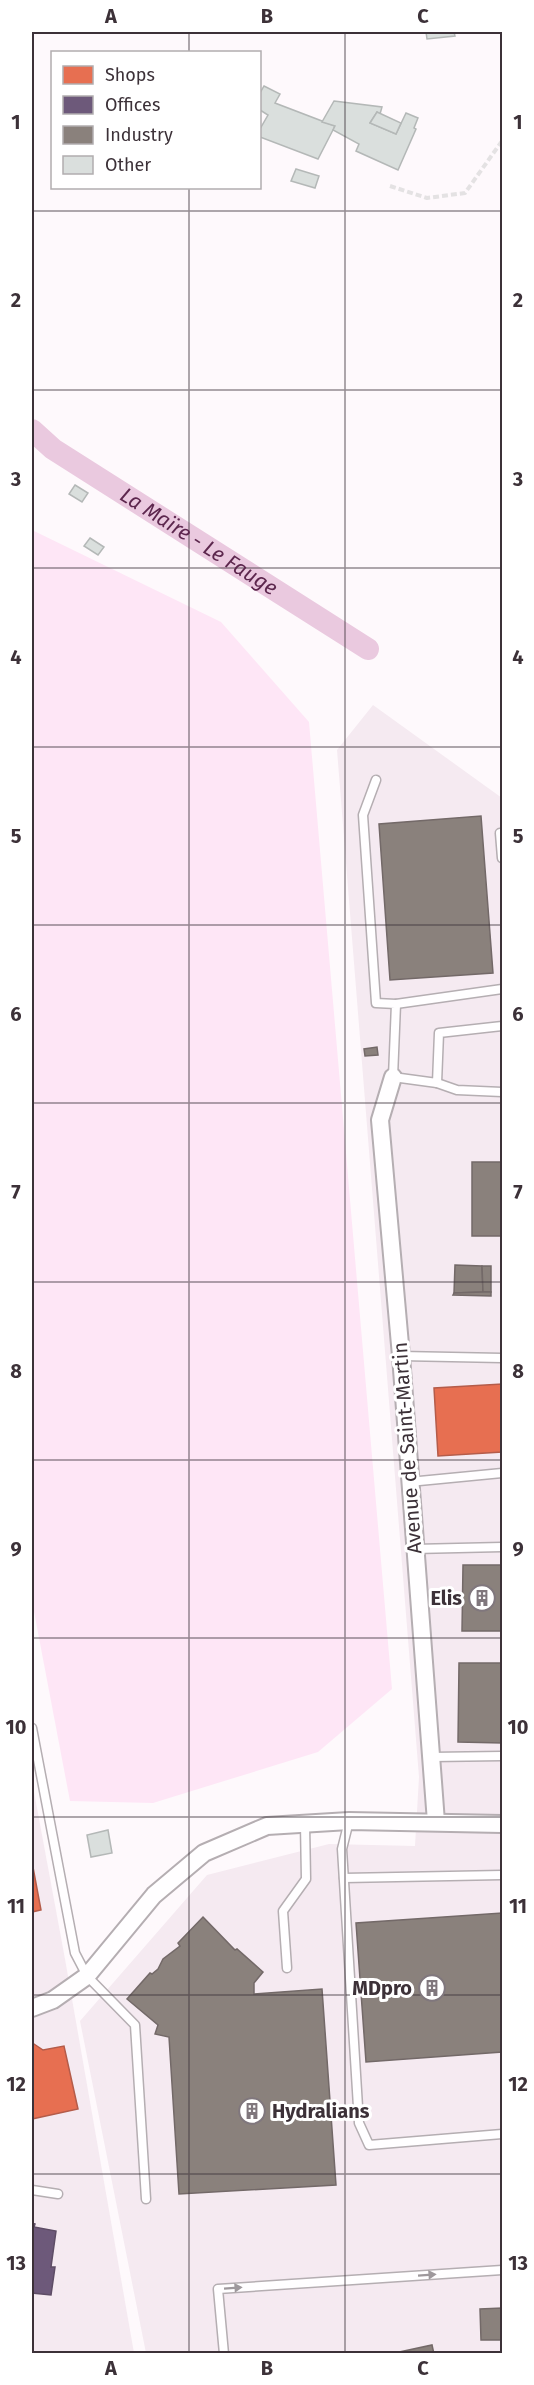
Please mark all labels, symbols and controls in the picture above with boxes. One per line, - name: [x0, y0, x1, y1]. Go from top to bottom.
- text: A: [104, 4, 118, 28]
- text: B: [261, 4, 273, 28]
- text: C: [417, 4, 429, 28]
- legend: [51, 51, 261, 189]
- text: Shops: [105, 64, 155, 86]
- text: Offices: [105, 94, 160, 116]
- text: 1: [11, 110, 21, 134]
- text: 1: [513, 110, 523, 134]
- text: Industry: [105, 124, 173, 146]
- text: Other: [105, 154, 151, 176]
- text: 2: [11, 288, 21, 312]
- text: 2: [513, 288, 523, 312]
- text: 3: [10, 467, 21, 491]
- text: 3: [512, 467, 523, 491]
- water label: La Maïre - Le Fauge: [115, 482, 282, 601]
- text: 4: [10, 645, 22, 669]
- text: 4: [512, 645, 524, 669]
- text: 5: [11, 824, 22, 848]
- text: 5: [513, 824, 524, 848]
- text: 6: [10, 1002, 22, 1026]
- text: 6: [512, 1002, 524, 1026]
- text: 7: [11, 1180, 21, 1204]
- text: 7: [513, 1180, 523, 1204]
- street label: Avenue de Saint-Martin: [388, 1341, 426, 1555]
- text: 8: [10, 1359, 22, 1383]
- text: 8: [512, 1359, 524, 1383]
- text: 9: [10, 1537, 22, 1561]
- text: 9: [512, 1537, 524, 1561]
- building icon: Elis: [467, 1583, 497, 1613]
- place label: Elis: [430, 1586, 462, 1610]
- text: 10: [6, 1715, 26, 1739]
- text: 10: [508, 1715, 528, 1739]
- text: 11: [7, 1894, 25, 1918]
- text: 11: [509, 1894, 527, 1918]
- building icon: MDpro: [417, 1973, 447, 2003]
- place label: MDpro: [352, 1976, 412, 2000]
- text: 12: [6, 2072, 26, 2096]
- text: 12: [508, 2072, 528, 2096]
- building icon: Hydralians: [237, 2096, 267, 2126]
- place label: Hydralians: [272, 2099, 370, 2123]
- text: 13: [6, 2251, 26, 2275]
- text: 13: [508, 2251, 528, 2275]
- one-way arrow: [418, 2270, 437, 2280]
- one-way arrow: [223, 2283, 242, 2293]
- text: A: [104, 2356, 118, 2380]
- text: B: [261, 2356, 273, 2380]
- text: C: [417, 2356, 429, 2380]

